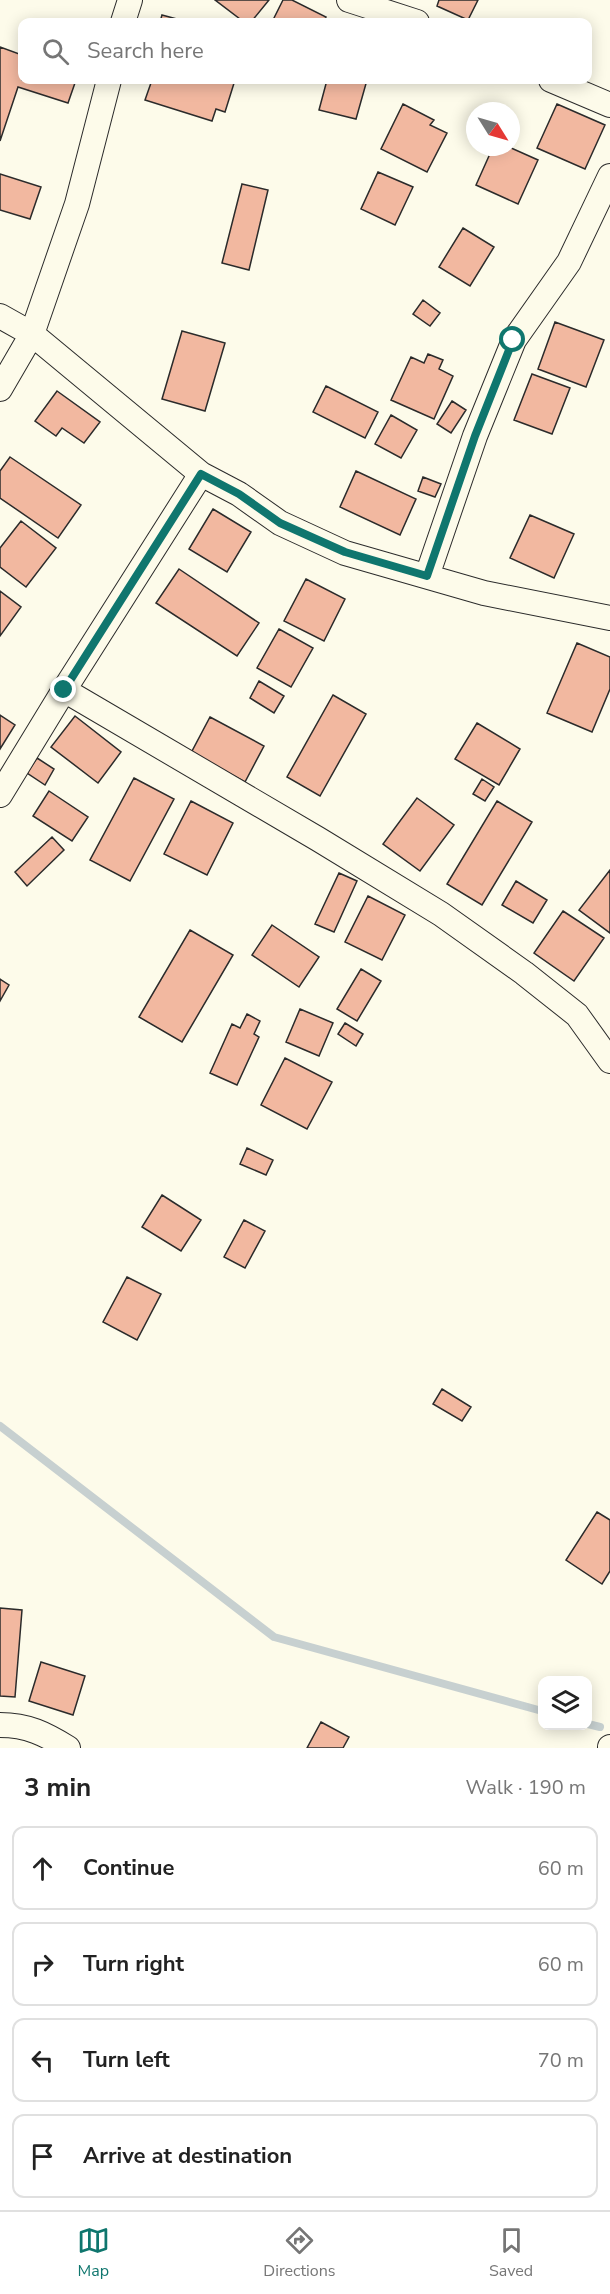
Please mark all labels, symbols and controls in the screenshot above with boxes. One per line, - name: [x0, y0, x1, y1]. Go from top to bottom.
- search box: [18, 18, 592, 84]
- icon: search: [39, 35, 72, 68]
- text: Search here: [87, 36, 204, 66]
- north arrow: [466, 102, 520, 156]
- route start: [499, 326, 525, 352]
- route end: [50, 676, 76, 702]
- map controls: [538, 1676, 592, 1730]
- button: layers: [538, 1676, 592, 1730]
- text: 3 min: [24, 1770, 91, 1805]
- text: Walk · 190 m: [466, 1774, 586, 1801]
- icon: ahead: [26, 1852, 59, 1885]
- text: Continue: [83, 1853, 174, 1883]
- text: 60 m: [538, 1855, 584, 1882]
- icon: right: [26, 1948, 59, 1981]
- text: Turn right: [83, 1949, 184, 1979]
- text: 60 m: [538, 1951, 584, 1978]
- icon: left: [26, 2044, 59, 2077]
- text: Turn left: [83, 2045, 170, 2075]
- text: 70 m: [538, 2047, 584, 2074]
- icon: arrive: [26, 2140, 59, 2173]
- text: Arrive at destination: [83, 2141, 292, 2171]
- tab: Map: [77, 2224, 110, 2282]
- tab: Directions: [263, 2224, 335, 2282]
- tab: Saved: [489, 2224, 533, 2282]

